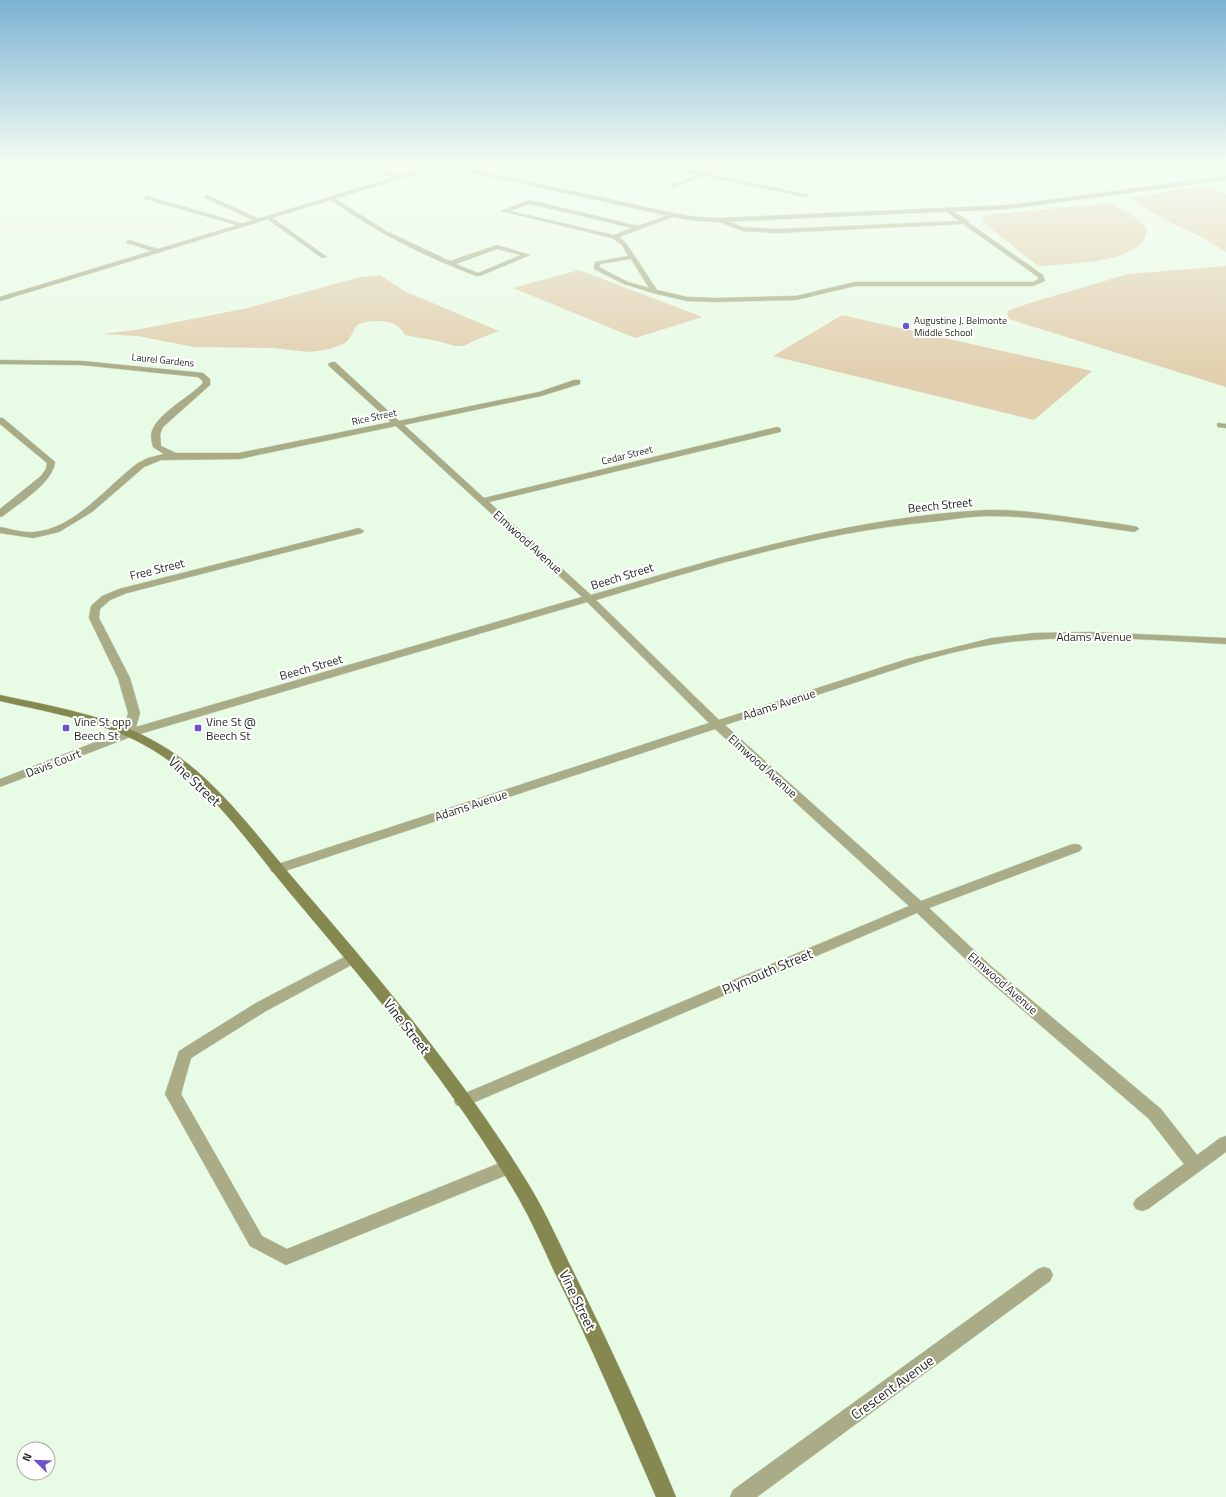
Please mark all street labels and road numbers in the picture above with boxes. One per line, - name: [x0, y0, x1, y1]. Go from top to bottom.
- street label: Laurel Gardens: [131, 349, 195, 371]
- street label: Rice Street: [350, 405, 398, 429]
- street label: Cedar Street: [600, 441, 655, 469]
- street label: Beech Street: [907, 492, 974, 518]
- street label: Elmwood Avenue: [489, 506, 567, 578]
- street label: Free Street: [128, 553, 187, 585]
- street label: Beech Street: [588, 557, 656, 595]
- street label: Adams Avenue: [1056, 627, 1132, 646]
- street label: Beech Street: [277, 649, 346, 685]
- street label: Adams Avenue: [740, 683, 818, 725]
- street label: Elmwood Avenue: [724, 730, 802, 802]
- street label: Davis Court: [23, 743, 84, 782]
- street label: Vine Street: [164, 751, 226, 811]
- street label: Adams Avenue: [432, 784, 510, 826]
- street label: Plymouth Street: [719, 942, 816, 1000]
- street label: Elmwood Avenue: [964, 947, 1042, 1019]
- street label: Vine Street: [379, 994, 435, 1058]
- street label: Vine Street: [554, 1266, 602, 1334]
- street label: Crescent Avenue: [846, 1350, 938, 1424]

